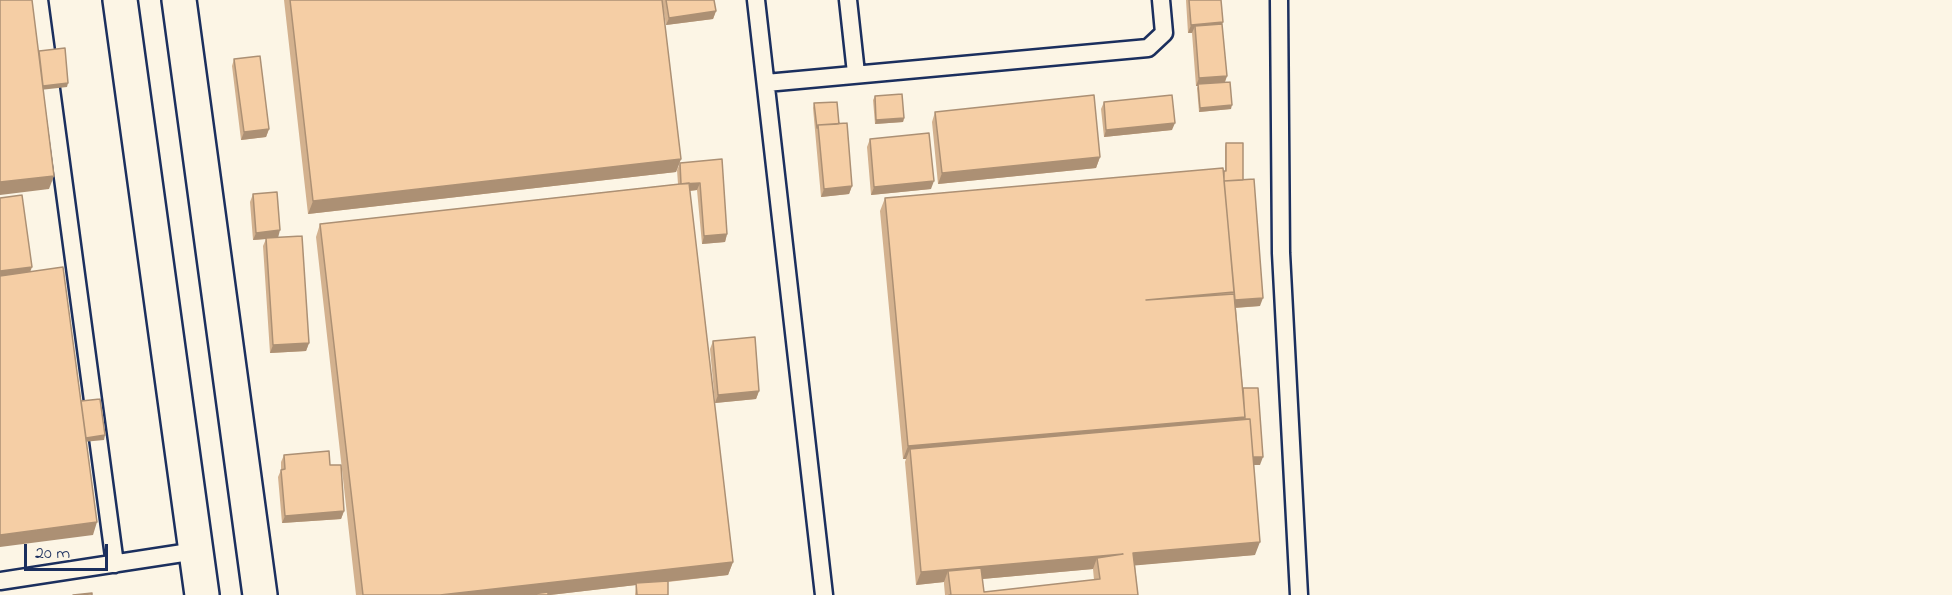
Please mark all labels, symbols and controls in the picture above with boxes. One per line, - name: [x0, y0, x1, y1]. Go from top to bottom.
- scale bar: [27, 532, 111, 570]
- text: 20 m: [35, 541, 70, 567]

